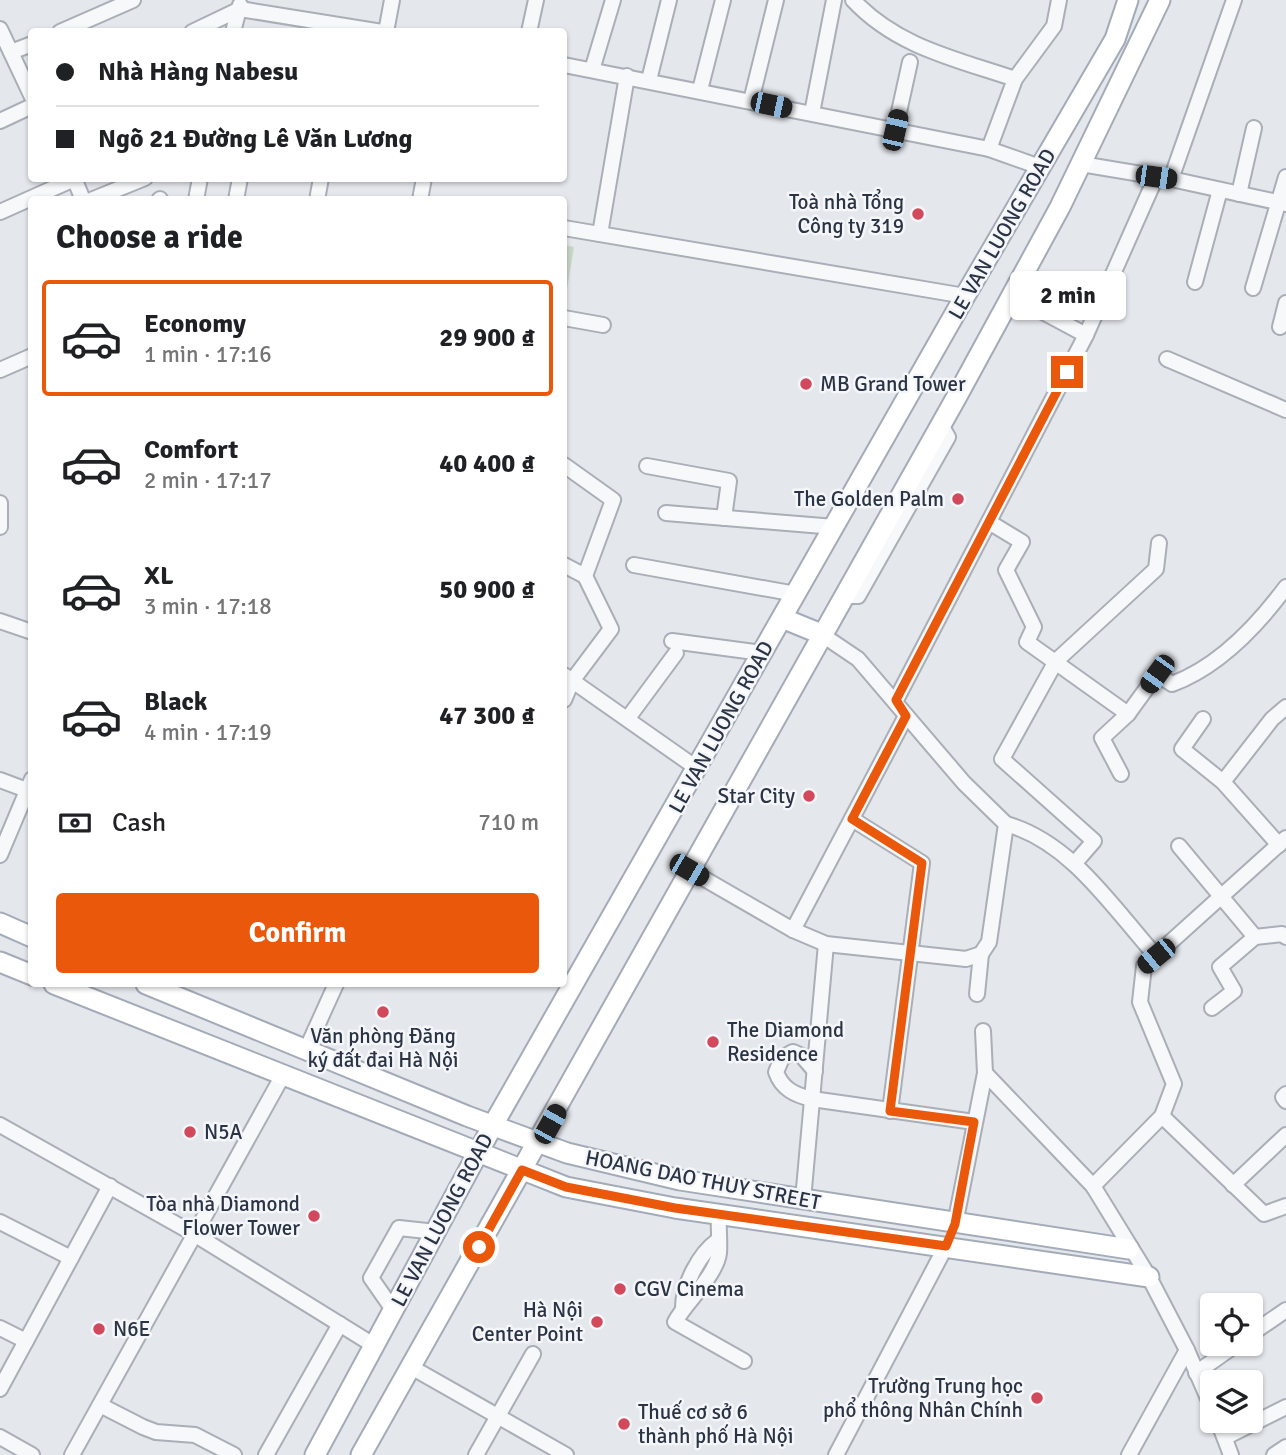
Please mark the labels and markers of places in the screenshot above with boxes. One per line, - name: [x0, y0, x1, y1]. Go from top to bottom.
- place label: Toà nhà Tổng Công ty 319: [789, 188, 904, 239]
- marker: Toà nhà Tổng Công ty 319: [910, 206, 926, 222]
- place label: MB Grand Tower: [820, 371, 966, 397]
- marker: MB Grand Tower: [798, 376, 814, 392]
- place label: The Golden Palm: [794, 486, 944, 512]
- marker: The Golden Palm: [950, 491, 966, 507]
- place label: Star City: [717, 783, 795, 809]
- marker: Star City: [801, 788, 817, 804]
- marker: Văn phòng Đăng ký đất đai Hà Nội: [375, 1004, 391, 1020]
- place label: The Diamond Residence: [727, 1017, 844, 1067]
- place label: Văn phòng Đăng ký đất đai Hà Nội: [307, 1023, 459, 1073]
- marker: The Diamond Residence: [705, 1034, 721, 1050]
- place label: N5A: [204, 1119, 243, 1145]
- marker: N5A: [182, 1124, 198, 1140]
- place label: Tòa nhà Diamond Flower Tower: [146, 1191, 300, 1241]
- marker: Tòa nhà Diamond Flower Tower: [306, 1208, 322, 1224]
- place label: CGV Cinema: [634, 1276, 744, 1302]
- marker: CGV Cinema: [612, 1281, 628, 1297]
- place label: Hà Nội Center Point: [472, 1297, 583, 1347]
- marker: Hà Nội Center Point: [589, 1314, 605, 1330]
- place label: N6E: [113, 1316, 151, 1342]
- marker: N6E: [91, 1321, 107, 1337]
- place label: Trường Trung học phổ thông Nhân Chính: [823, 1373, 1023, 1423]
- marker: Trường Trung học phổ thông Nhân Chính: [1029, 1390, 1045, 1406]
- place label: Thuế cơ sở 6 thành phố Hà Nội: [638, 1399, 793, 1449]
- marker: Thuế cơ sở 6 thành phố Hà Nội: [616, 1416, 632, 1432]

